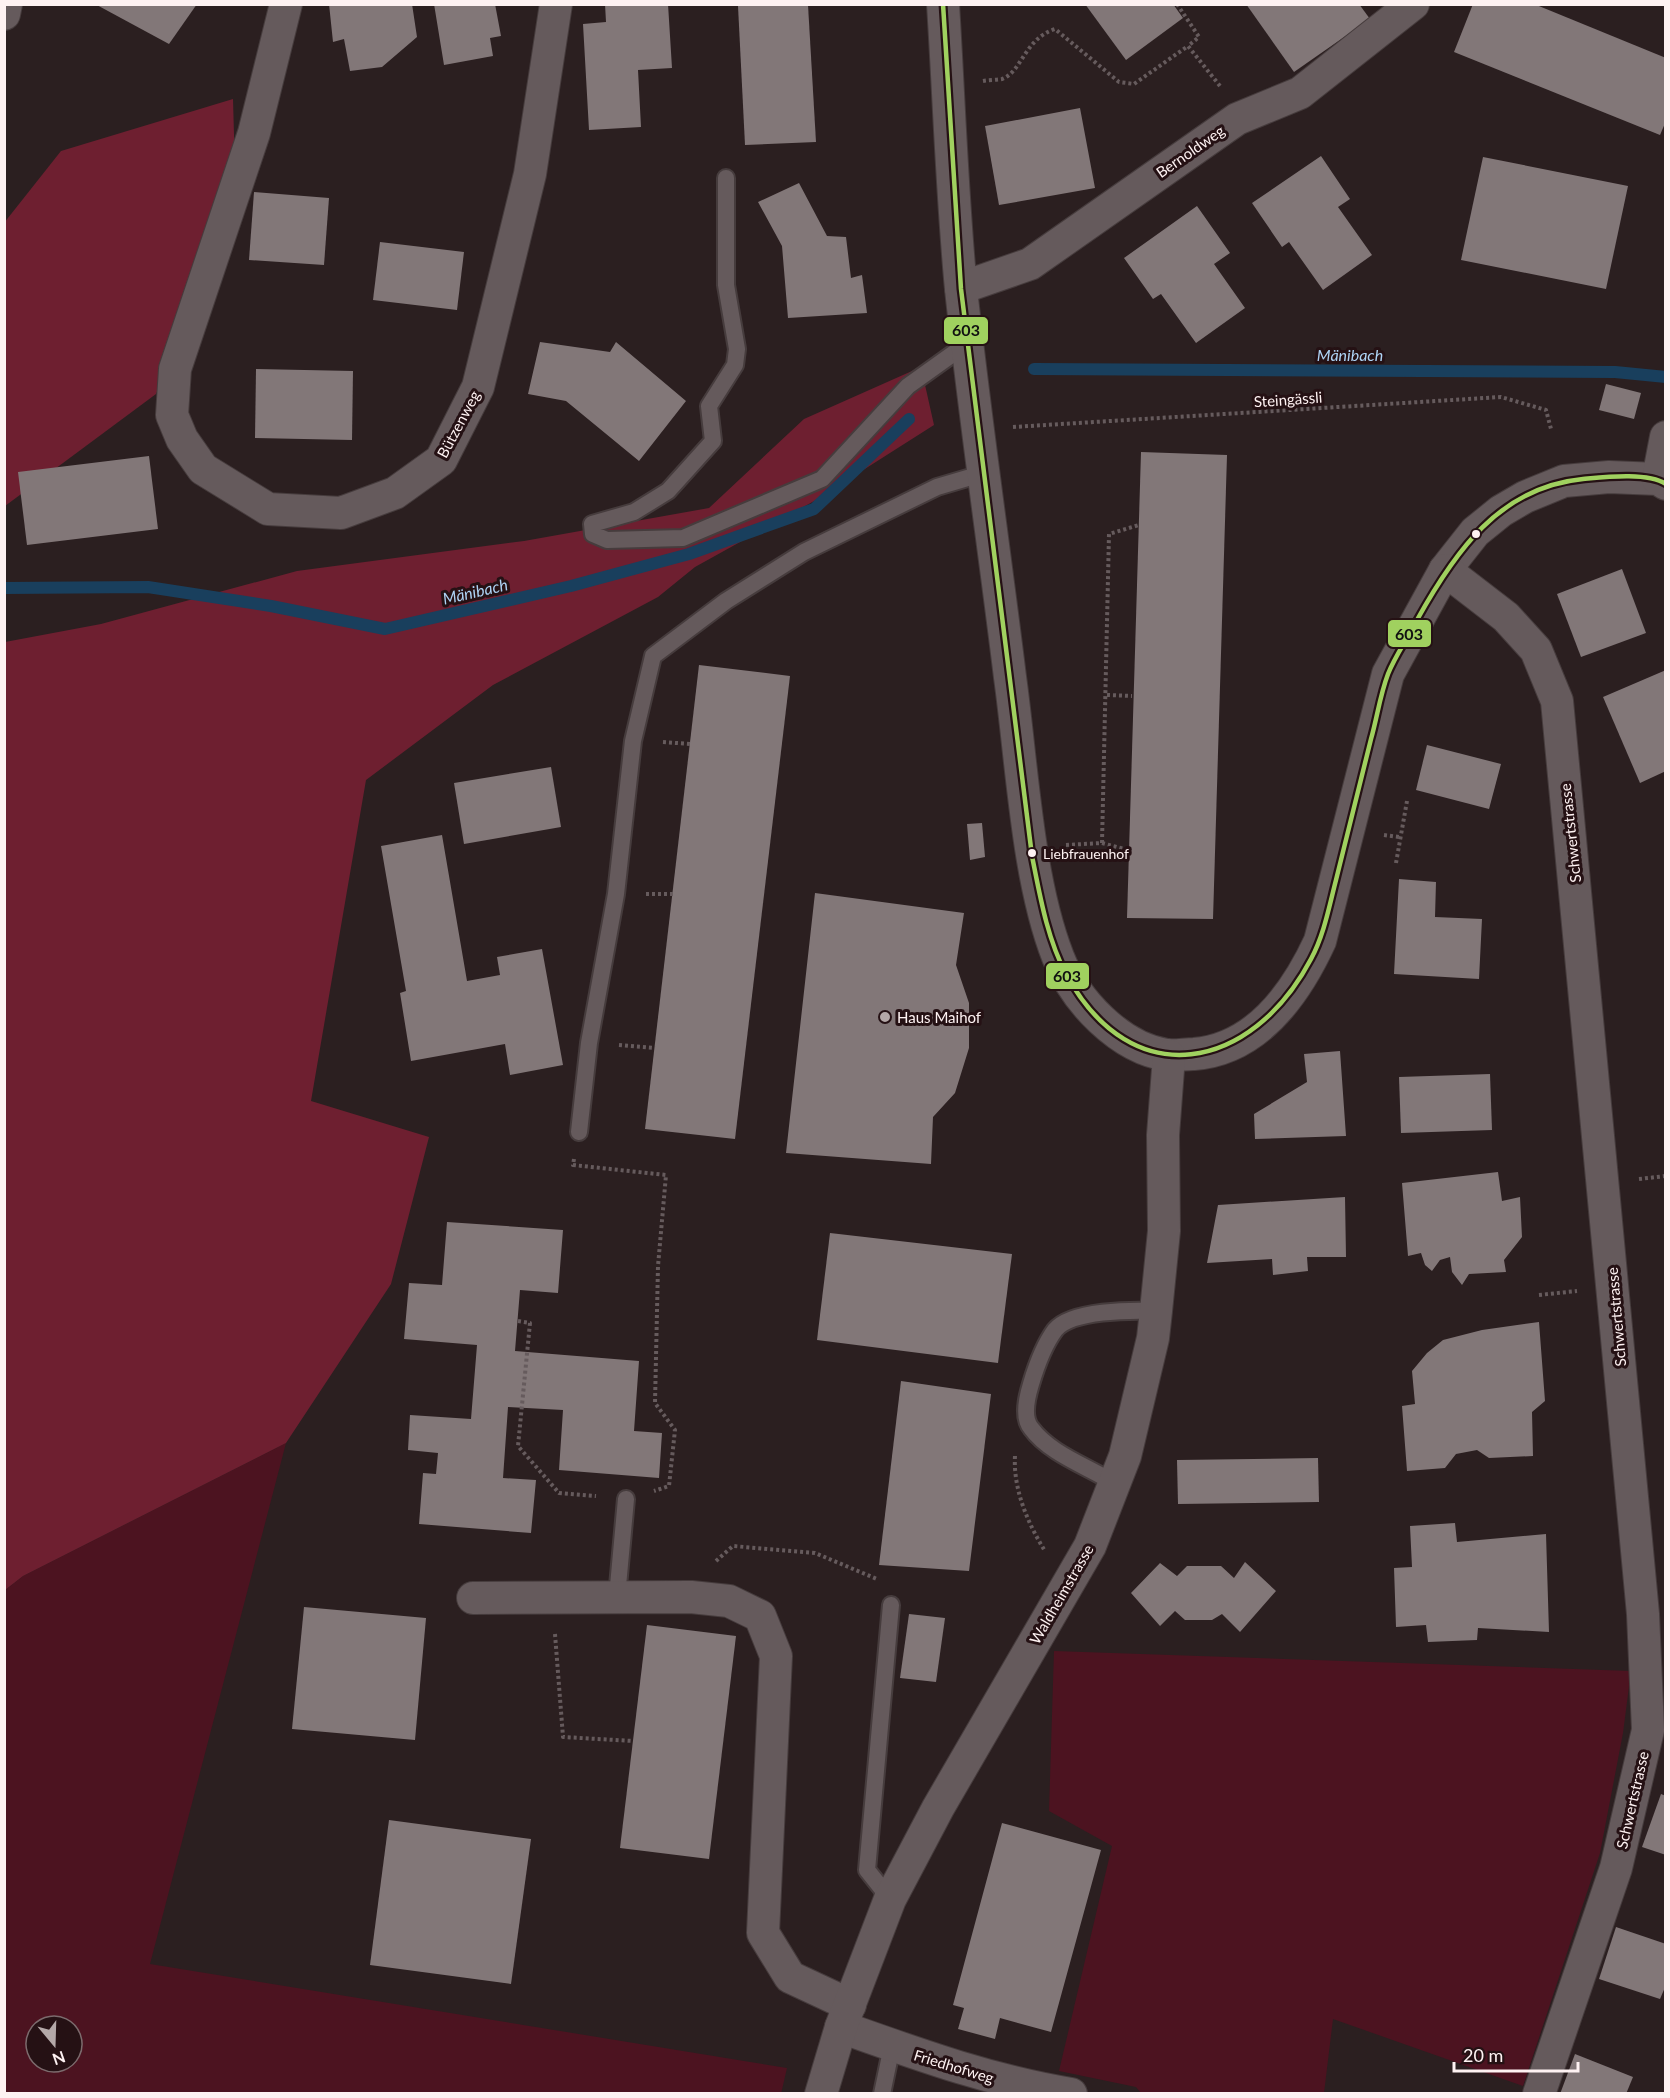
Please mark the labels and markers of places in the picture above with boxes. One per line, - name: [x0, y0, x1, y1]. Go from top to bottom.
- unlabelled marker: [1470, 528, 1482, 540]
- place label: Liebfrauenhof: [1043, 845, 1129, 862]
- marker: Liebfrauenhof: [1026, 847, 1038, 859]
- place label: Haus Maihof: [897, 1008, 982, 1026]
- marker: Haus Maihof: [878, 1010, 892, 1024]

